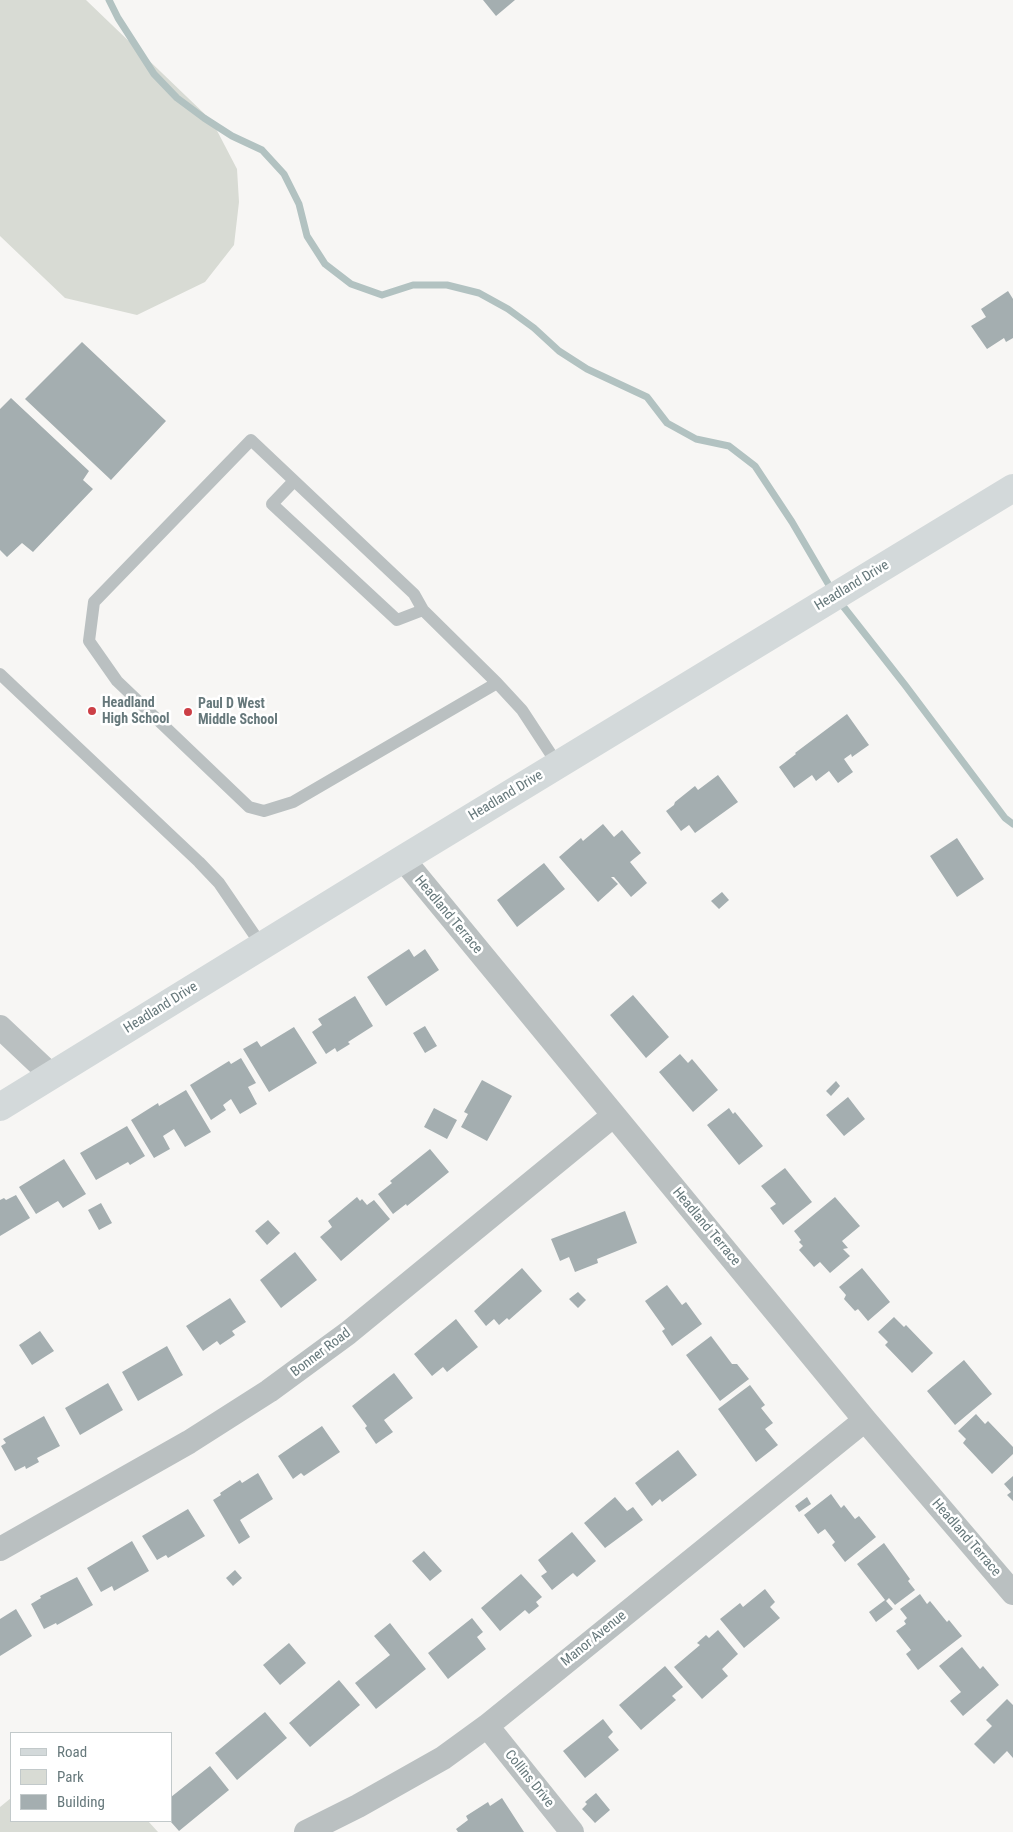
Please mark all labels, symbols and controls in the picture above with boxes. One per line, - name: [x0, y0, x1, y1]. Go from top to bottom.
- street label: Headland Drive: [812, 557, 892, 615]
- place label: Headland High School: [102, 695, 170, 728]
- place label: Paul D West Middle School: [198, 696, 278, 729]
- marker: Headland High School: [86, 705, 98, 717]
- marker: Paul D West Middle School: [182, 706, 194, 718]
- street label: Headland Drive: [466, 767, 546, 825]
- street label: Headland Terrace: [410, 872, 486, 958]
- street label: Headland Drive: [121, 979, 201, 1037]
- street label: Headland Terrace: [668, 1184, 744, 1270]
- street label: Bonner Road: [288, 1325, 354, 1381]
- street label: Headland Terrace: [928, 1496, 1004, 1580]
- street label: Manor Avenue: [558, 1608, 630, 1670]
- legend: [10, 1732, 172, 1822]
- text: Road: [57, 1743, 87, 1761]
- street label: Collins Drive: [501, 1747, 557, 1811]
- text: Park: [57, 1768, 84, 1786]
- text: Building: [57, 1793, 105, 1811]

